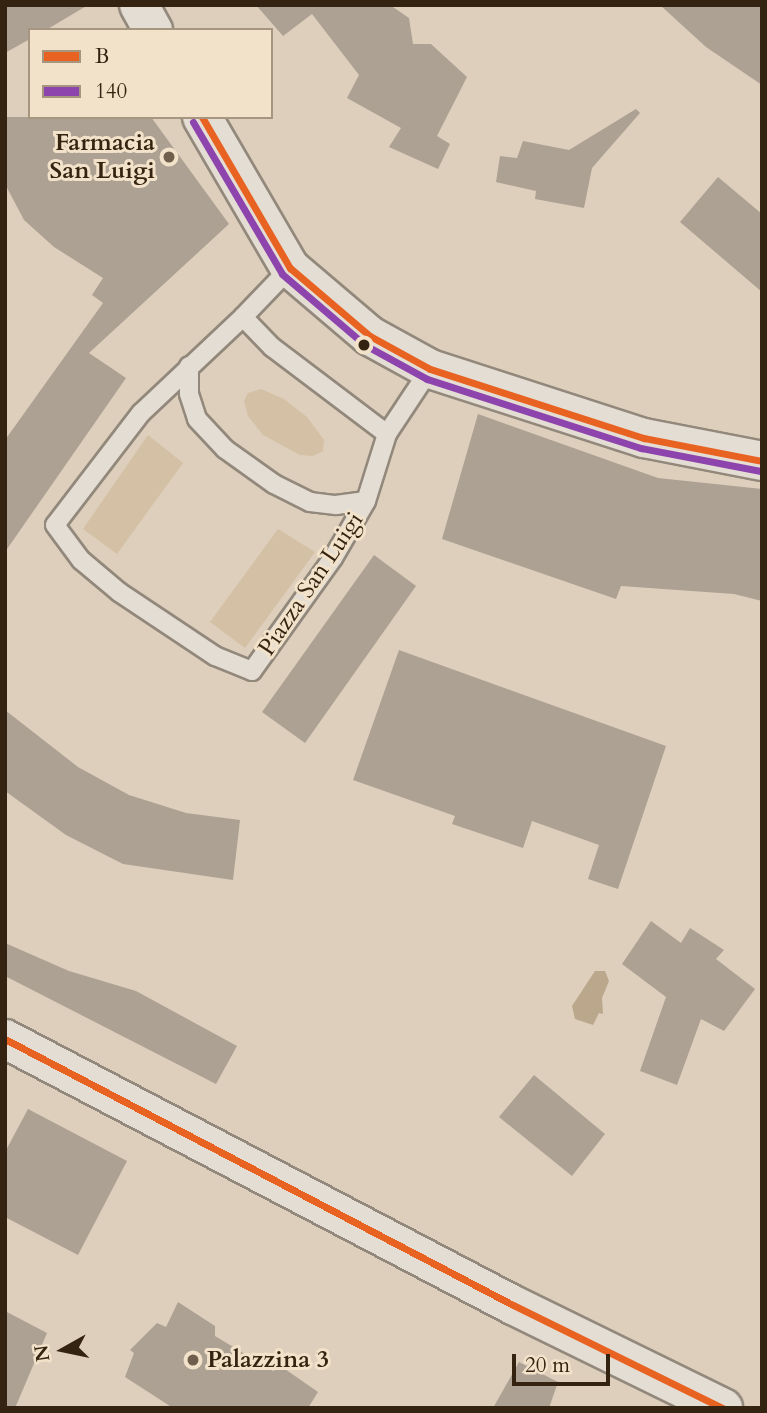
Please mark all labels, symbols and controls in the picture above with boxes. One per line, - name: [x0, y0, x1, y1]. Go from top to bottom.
- legend: [28, 28, 273, 119]
- text: B: [95, 42, 109, 71]
- text: 140: [95, 77, 127, 106]
- place label: Farmacia San Luigi: [50, 129, 155, 185]
- marker: Farmacia San Luigi: [161, 149, 177, 165]
- unlabelled marker: [357, 338, 371, 352]
- street label: Piazza San Luigi: [252, 507, 370, 661]
- north arrow: [28, 1315, 98, 1385]
- scale bar: [515, 1340, 613, 1384]
- text: N: [28, 1343, 56, 1363]
- place label: Palazzina 3: [207, 1346, 329, 1374]
- text: 20 m: [525, 1351, 570, 1380]
- marker: Palazzina 3: [185, 1352, 201, 1368]

